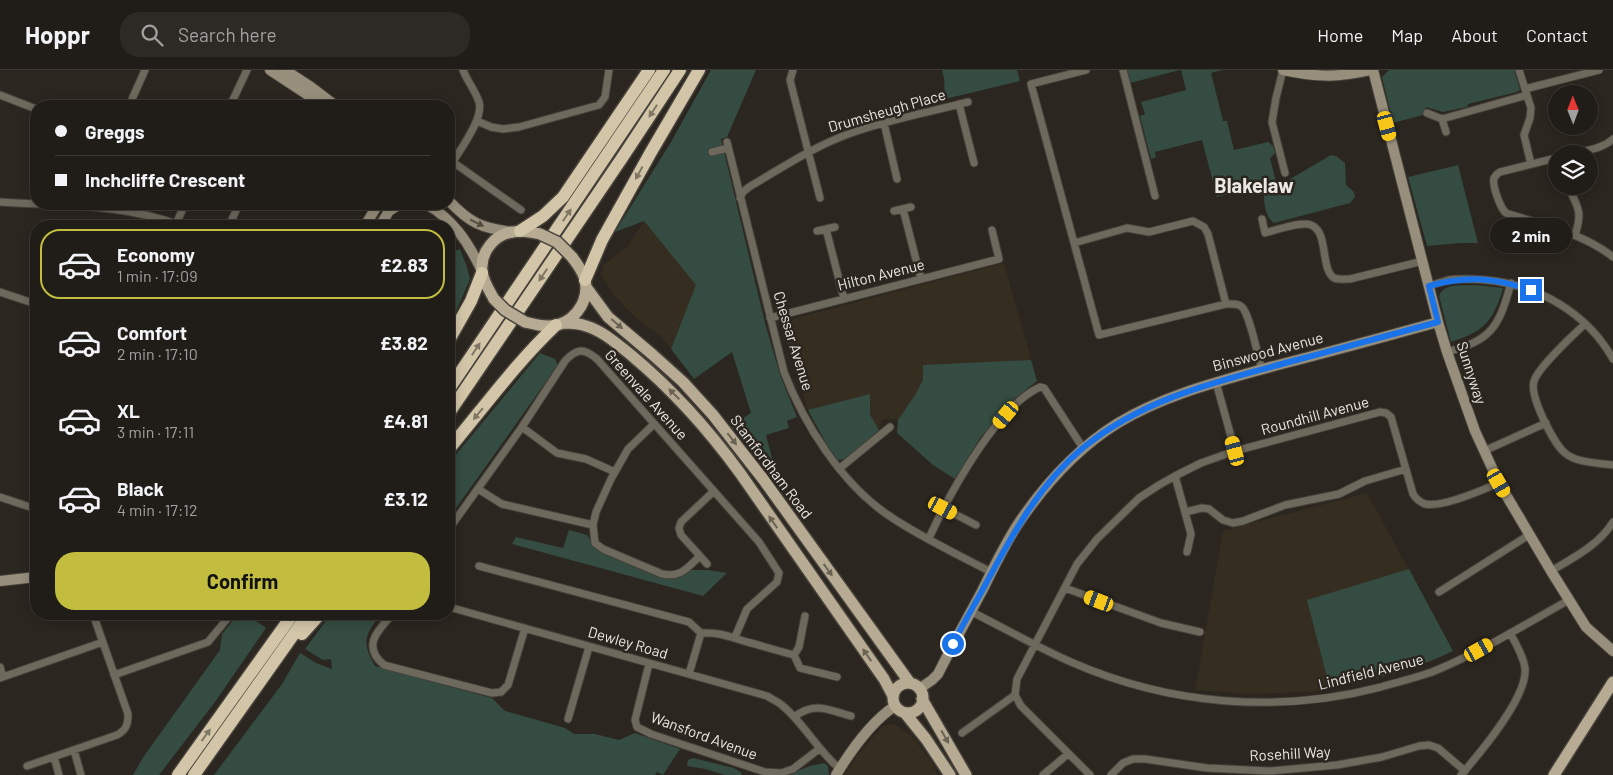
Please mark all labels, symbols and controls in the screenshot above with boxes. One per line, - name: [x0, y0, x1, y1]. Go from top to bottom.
- search box: [120, 12, 470, 57]
- text: Hoppr: [25, 20, 90, 49]
- icon: search: [138, 21, 166, 49]
- text: Search here: [178, 23, 277, 46]
- text: Home: [1317, 24, 1363, 46]
- text: Map: [1391, 24, 1423, 46]
- text: About: [1451, 24, 1498, 46]
- text: Contact: [1526, 24, 1588, 46]
- street label: Drumsheugh Place: [826, 85, 947, 135]
- north arrow: [1548, 85, 1598, 135]
- map controls: [1548, 85, 1598, 195]
- one-way arrow: [648, 104, 658, 117]
- car: [1375, 110, 1398, 142]
- text: Greggs: [85, 120, 145, 143]
- button: layers: [1548, 145, 1598, 195]
- one-way arrow: [635, 166, 644, 179]
- text: Inchcliffe Crescent: [85, 168, 245, 191]
- district label: Blakelaw: [1214, 173, 1294, 197]
- one-way arrow: [563, 208, 572, 221]
- callout: 2 min: [1490, 218, 1572, 252]
- one-way arrow: [470, 220, 484, 228]
- text: 2 min: [1512, 226, 1550, 245]
- icon: car: [57, 242, 102, 287]
- text: Economy: [117, 243, 195, 266]
- text: £2.83: [380, 253, 428, 276]
- street label: Hilton Avenue: [835, 254, 926, 294]
- text: 1 min · 17:09: [117, 266, 197, 285]
- one-way arrow: [538, 268, 548, 281]
- route end: [1520, 279, 1542, 301]
- street label: Chessar Avenue: [770, 289, 818, 393]
- one-way arrow: [611, 319, 624, 330]
- icon: car: [57, 320, 102, 365]
- text: Comfort: [117, 321, 187, 344]
- street label: Binswood Avenue: [1210, 328, 1325, 374]
- text: £3.82: [380, 331, 428, 354]
- street label: Sunnyway: [1453, 339, 1491, 406]
- one-way arrow: [471, 342, 481, 356]
- text: 2 min · 17:10: [117, 344, 198, 363]
- street label: Greenvale Avenue: [601, 345, 692, 443]
- one-way arrow: [668, 388, 680, 400]
- street label: Roundhill Avenue: [1259, 392, 1371, 438]
- icon: car: [57, 398, 102, 443]
- text: XL: [117, 399, 140, 422]
- car: [990, 399, 1021, 431]
- one-way arrow: [472, 407, 483, 420]
- text: £4.81: [383, 409, 428, 432]
- street label: Stamfordham Road: [727, 411, 817, 522]
- text: 3 min · 17:11: [117, 422, 194, 441]
- one-way arrow: [726, 432, 737, 445]
- car: [1223, 435, 1246, 467]
- car: [1485, 466, 1512, 500]
- icon: car: [57, 476, 102, 521]
- text: Black: [117, 477, 164, 500]
- text: £3.12: [384, 487, 428, 510]
- car: [926, 494, 959, 522]
- text: 4 min · 17:12: [117, 500, 197, 519]
- one-way arrow: [768, 516, 779, 529]
- button: Confirm: [55, 552, 430, 610]
- one-way arrow: [823, 563, 833, 577]
- car: [1082, 589, 1115, 613]
- street label: Dewley Road: [586, 622, 670, 662]
- route start: [942, 633, 964, 655]
- car: [1462, 636, 1495, 664]
- one-way arrow: [862, 648, 872, 662]
- street label: Lindfield Avenue: [1316, 649, 1425, 693]
- street label: Wansford Avenue: [648, 707, 760, 763]
- one-way arrow: [201, 729, 211, 742]
- one-way arrow: [940, 730, 949, 743]
- street label: Rosehill Way: [1249, 742, 1331, 764]

